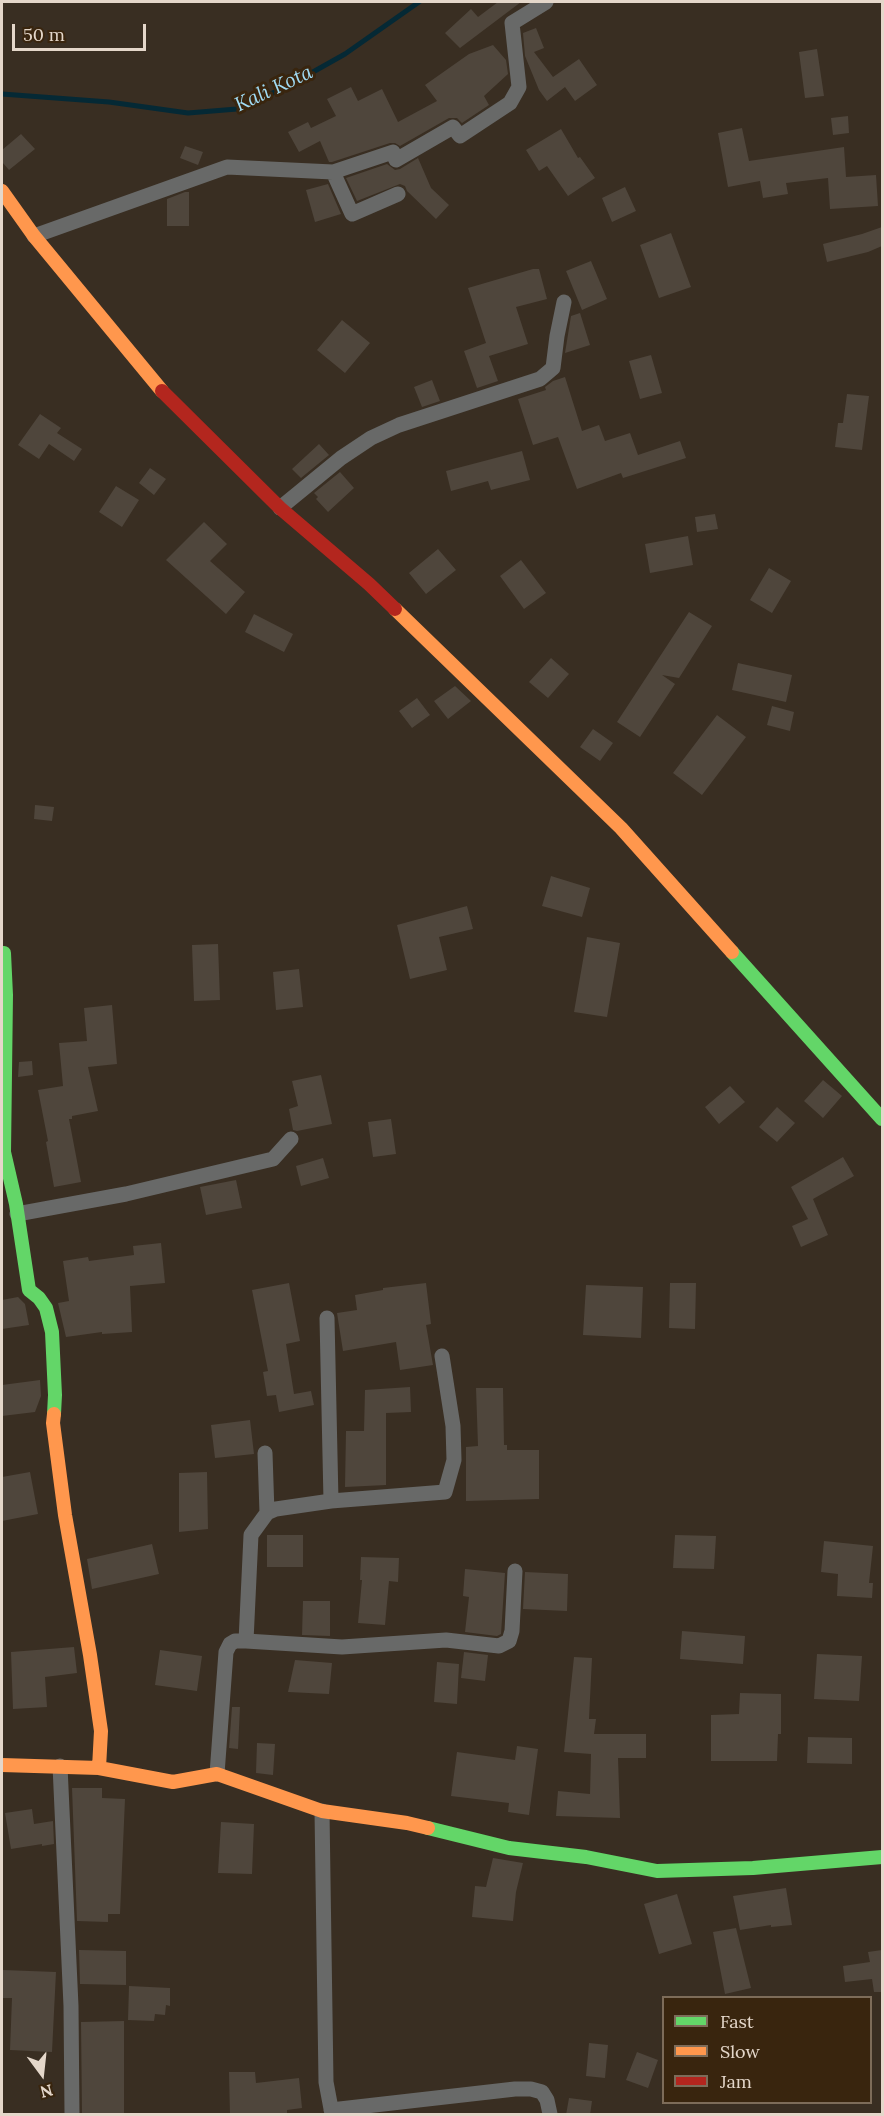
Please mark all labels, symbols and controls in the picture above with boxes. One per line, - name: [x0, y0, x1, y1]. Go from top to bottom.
- scale bar: [15, 12, 148, 50]
- text: 50 m: [23, 23, 65, 46]
- water label: Kali Kota: [231, 61, 317, 117]
- legend: [662, 1996, 872, 2104]
- text: Fast: [720, 2010, 754, 2033]
- text: Slow: [720, 2040, 760, 2063]
- north arrow: [12, 2044, 72, 2104]
- text: Jam: [720, 2070, 752, 2093]
- text: N: [38, 2080, 55, 2103]

